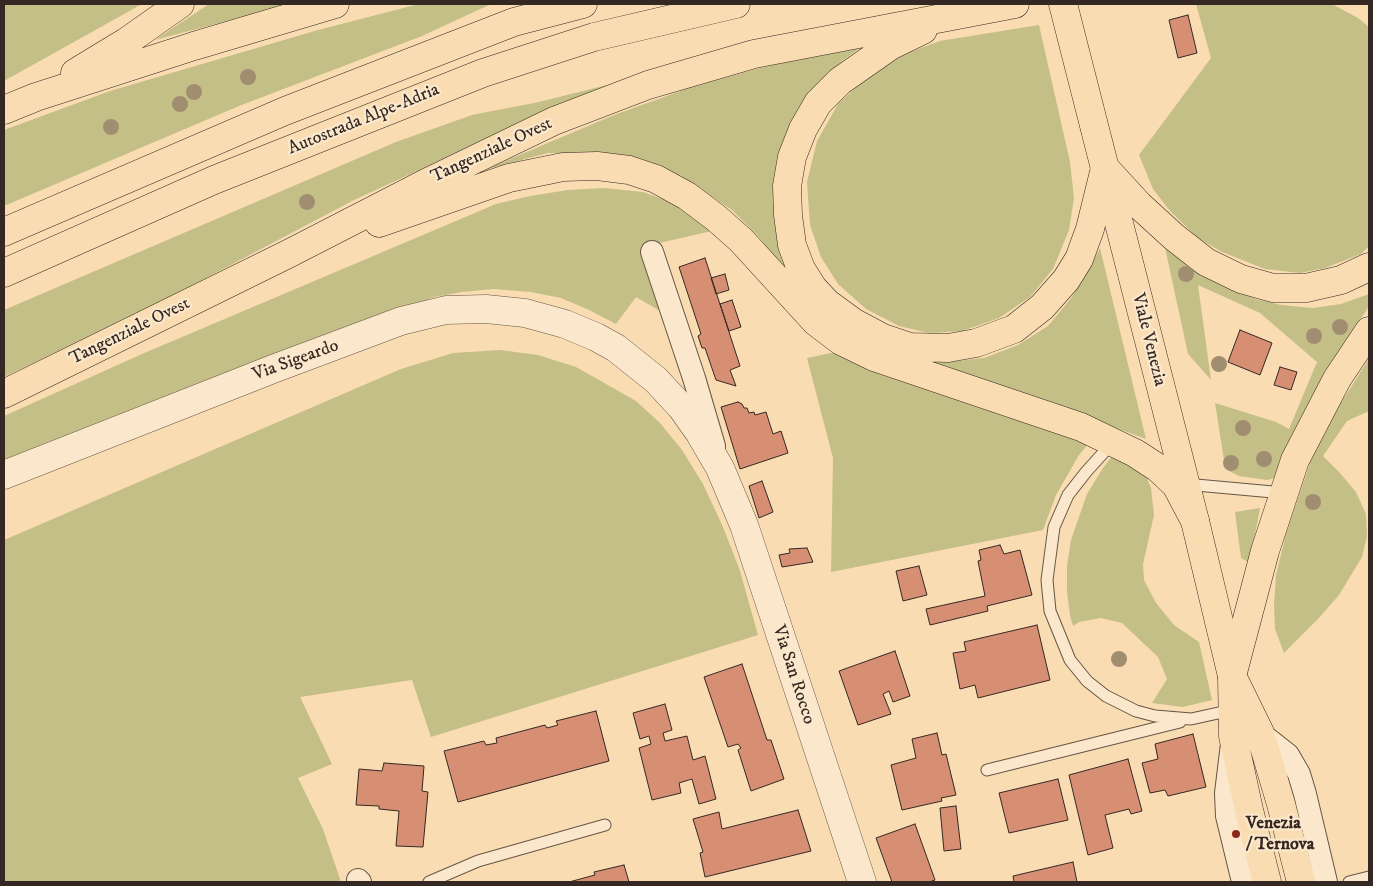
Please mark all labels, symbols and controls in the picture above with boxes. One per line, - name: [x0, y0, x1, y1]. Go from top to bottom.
- street label: Autostrada Alpe-Adria: [285, 80, 443, 160]
- street label: Tangenziale Ovest: [428, 113, 556, 189]
- street label: Viale Venezia: [1126, 291, 1170, 389]
- street label: Tangenziale Ovest: [66, 294, 194, 370]
- street label: Via Sigeardo: [250, 336, 342, 386]
- street label: Via San Rocco: [767, 623, 819, 727]
- place label: Venezia / Ternova: [1246, 813, 1314, 856]
- marker: Venezia / Ternova: [1230, 828, 1242, 840]

